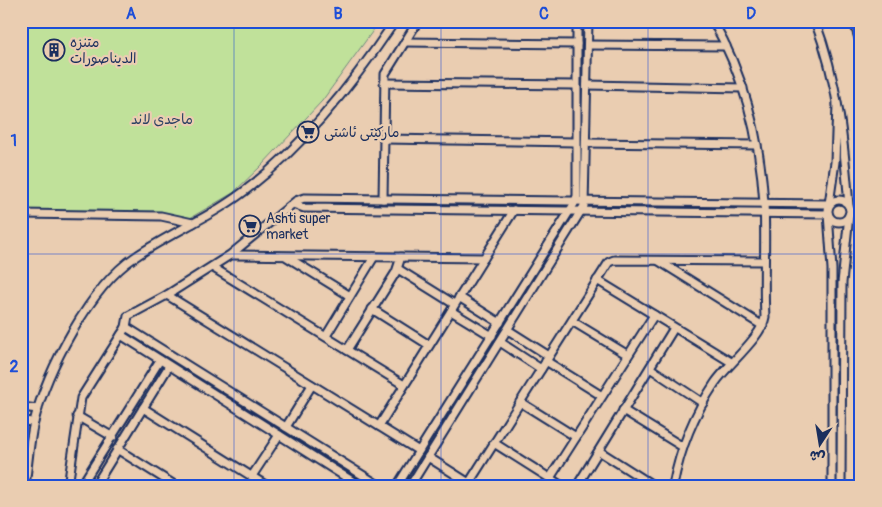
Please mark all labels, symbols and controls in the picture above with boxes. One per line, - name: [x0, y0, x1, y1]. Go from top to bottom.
- text: A: [126, 4, 137, 24]
- text: B: [333, 4, 343, 24]
- text: C: [539, 4, 549, 24]
- text: D: [746, 4, 756, 24]
- place label: متنزه الديناصورات: [70, 34, 137, 67]
- building icon: متنزه الديناصورات: [42, 38, 66, 62]
- park label: ماجدی لاند: [131, 111, 193, 128]
- supermarket icon: مارکێتی ئاشتی: [296, 120, 320, 144]
- place label: مارکێتی ئاشتی: [324, 124, 399, 141]
- text: 1: [11, 131, 17, 151]
- place label: Ashti super market: [266, 210, 331, 243]
- supermarket icon: Ashti super market: [238, 214, 262, 238]
- text: 2: [10, 357, 19, 377]
- north arrow: [794, 420, 844, 470]
- text: ش: [808, 446, 827, 466]

